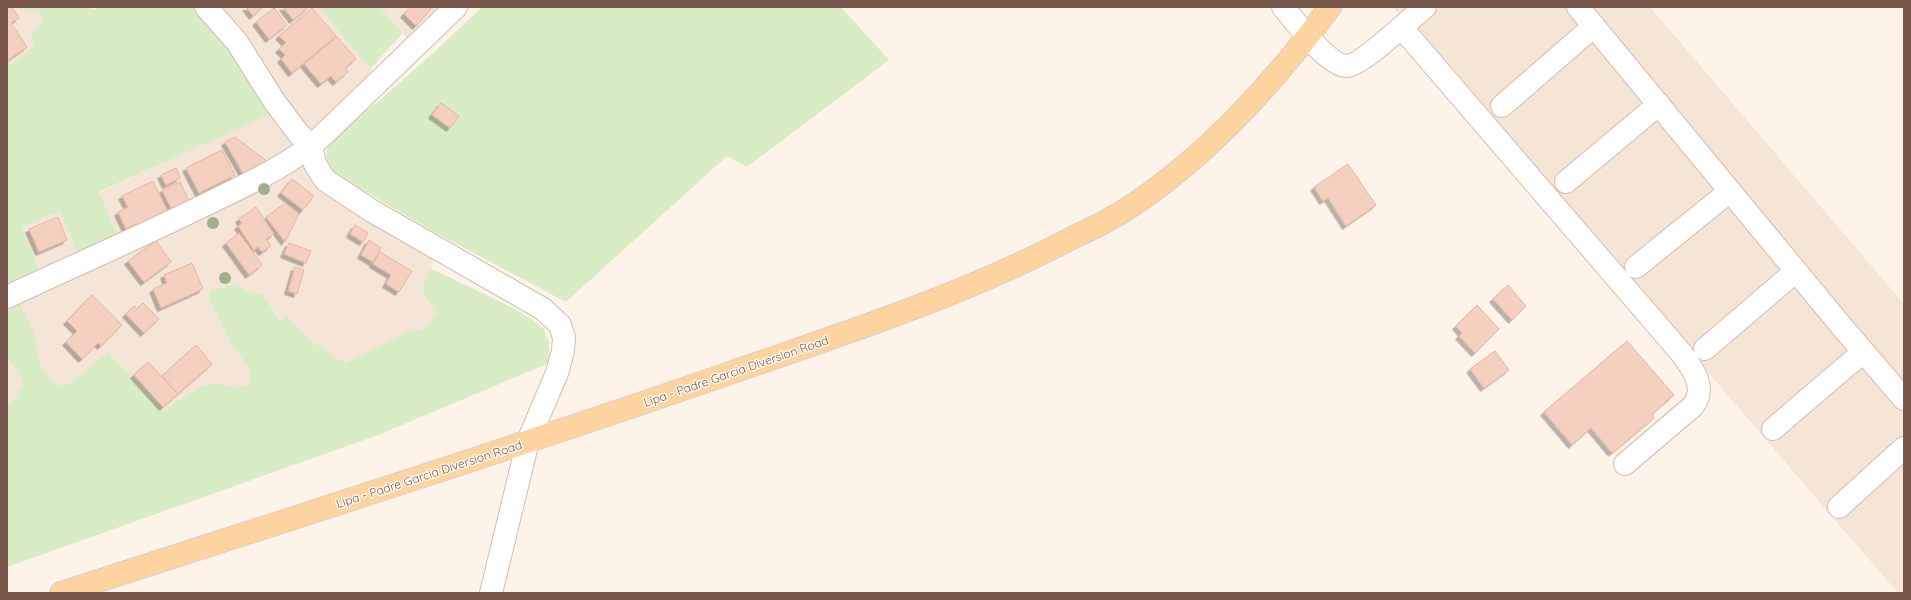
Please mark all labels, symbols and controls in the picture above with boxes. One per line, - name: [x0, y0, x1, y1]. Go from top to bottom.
- street label: Lipa - Padre Garcia Diversion Road: [642, 332, 830, 410]
- street label: Lipa - Padre Garcia Diversion Road: [334, 437, 524, 511]

